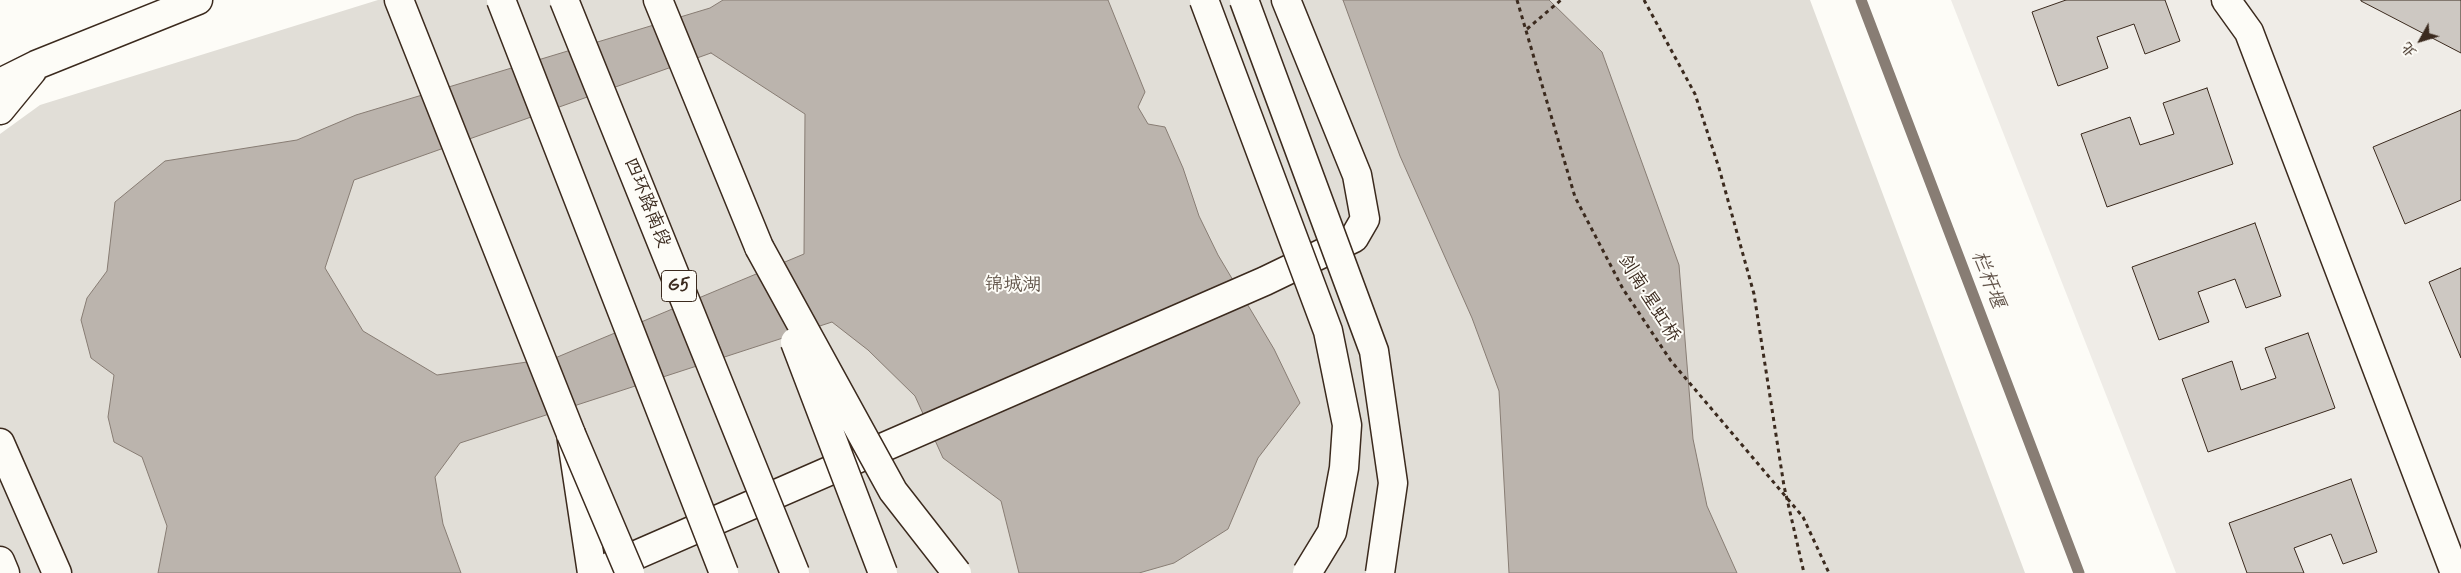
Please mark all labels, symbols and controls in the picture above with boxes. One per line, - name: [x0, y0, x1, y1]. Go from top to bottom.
- north arrow: [2396, 15, 2446, 65]
- text: 北: [2398, 38, 2421, 61]
- street label: 四环路南段: [618, 155, 674, 251]
- water label: 栏杆堰: [1965, 248, 2009, 312]
- street label: 剑南·星虹桥: [1612, 251, 1684, 347]
- road number: G5: [662, 270, 696, 302]
- park label: 锦城湖: [985, 275, 1041, 297]

